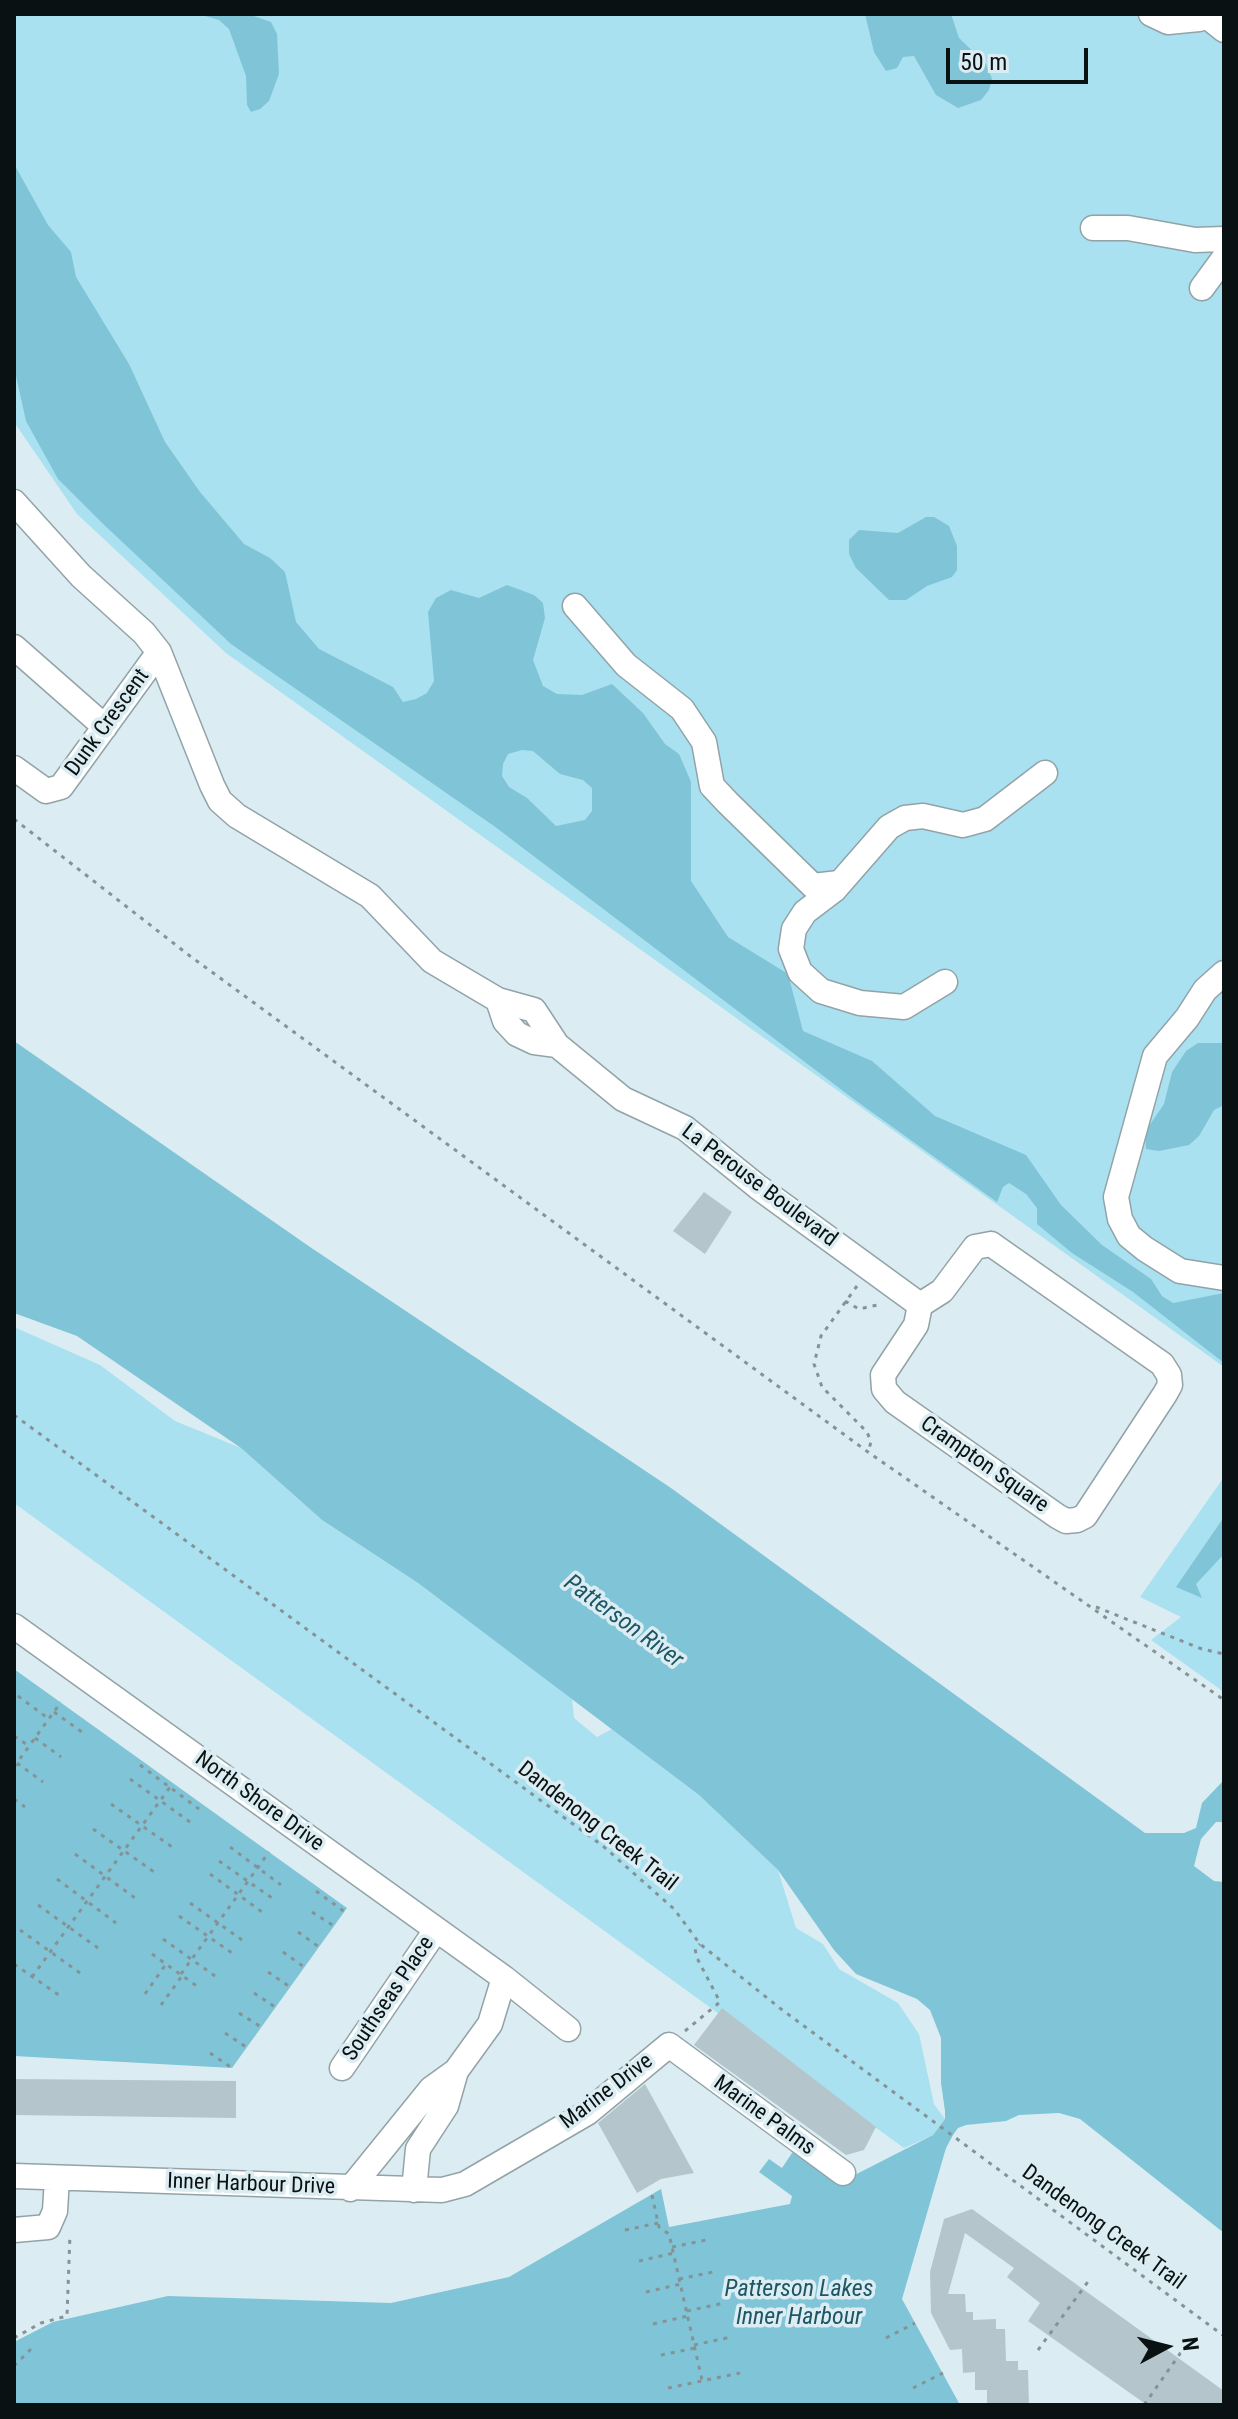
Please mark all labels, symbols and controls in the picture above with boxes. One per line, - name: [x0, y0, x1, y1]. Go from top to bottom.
- scale bar: [950, 32, 1092, 82]
- text: 50 m: [960, 48, 1007, 76]
- street label: Dunk Crescent: [60, 664, 156, 782]
- street label: La Perouse Boulevard: [676, 1119, 842, 1253]
- street label: Crampton Square: [915, 1411, 1053, 1519]
- water label: Patterson River: [558, 1569, 688, 1675]
- street label: North Shore Drive: [189, 1746, 329, 1858]
- street label: Dandenong Creek Trail: [512, 1756, 682, 1898]
- street label: Southseas Place: [338, 1932, 440, 2066]
- street label: Marine Drive: [556, 2049, 658, 2135]
- street label: Marine Palms: [708, 2070, 820, 2162]
- street label: Dandenong Creek Trail: [1016, 2160, 1190, 2296]
- street label: Inner Harbour Drive: [167, 2169, 335, 2201]
- water label: Patterson Lakes Inner Harbour: [725, 2276, 873, 2332]
- north arrow: [1126, 2307, 1206, 2387]
- text: N: [1177, 2336, 1204, 2352]

